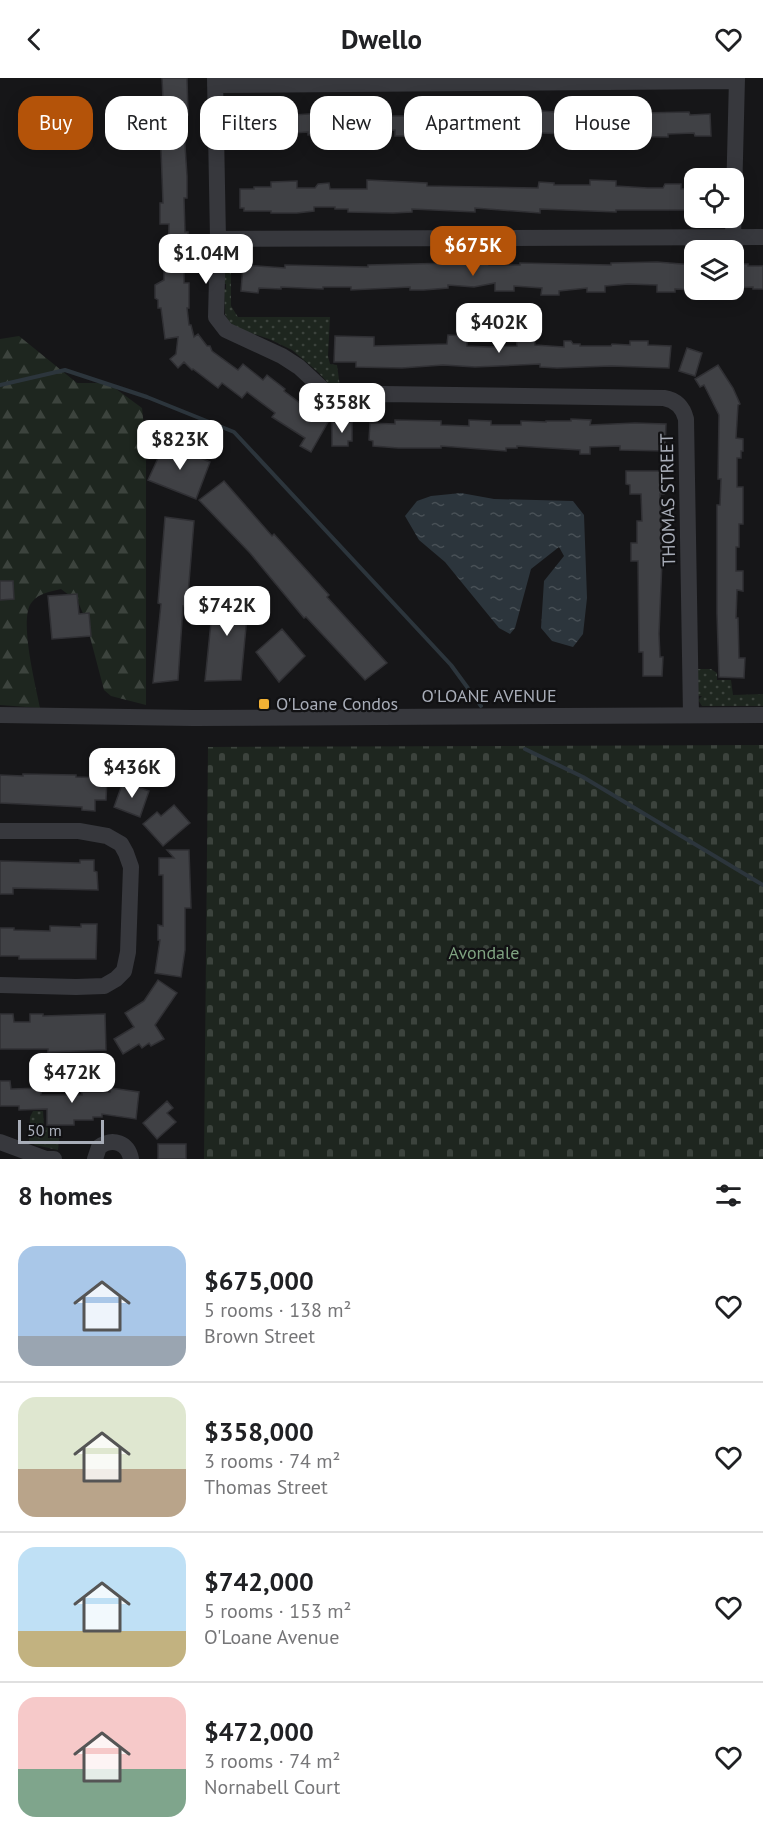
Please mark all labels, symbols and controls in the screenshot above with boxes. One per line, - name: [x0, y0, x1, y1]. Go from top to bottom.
- text: Dwello: [341, 22, 422, 56]
- icon: back: [18, 23, 51, 56]
- icon: heart: [712, 23, 745, 56]
- chip: Buy: [18, 96, 93, 150]
- chip: Rent: [105, 96, 188, 150]
- chip: Filters: [200, 96, 298, 150]
- chip: New: [310, 96, 392, 150]
- chip: Apartment: [404, 96, 542, 150]
- chip: House: [554, 96, 652, 150]
- map controls: [684, 168, 744, 300]
- button: locate: [684, 168, 744, 228]
- pin: $675K: [431, 226, 515, 277]
- text: $675K: [444, 232, 502, 258]
- pin: $1.04M: [157, 234, 255, 285]
- text: $1.04M: [173, 240, 239, 266]
- button: layers: [684, 240, 744, 300]
- pin: $402K: [457, 303, 541, 354]
- text: $402K: [470, 309, 528, 335]
- pin: $358K: [300, 383, 384, 434]
- text: $358K: [313, 389, 371, 415]
- pin: $823K: [138, 420, 222, 471]
- text: $823K: [151, 426, 209, 452]
- street label: THOMAS STREET: [655, 433, 680, 567]
- pin: $742K: [185, 586, 269, 637]
- text: $742K: [198, 592, 256, 618]
- street label: O'LOANE AVENUE: [421, 684, 557, 707]
- place label: O'Loane Condos: [276, 692, 398, 715]
- marker: O'Loane Condos: [257, 697, 271, 711]
- pin: $436K: [90, 748, 174, 799]
- text: $436K: [103, 754, 161, 780]
- park label: Avondale: [449, 941, 519, 964]
- pin: $472K: [30, 1053, 114, 1104]
- text: $472K: [43, 1059, 101, 1085]
- scale bar: [18, 1117, 104, 1144]
- text: 50 m: [27, 1120, 62, 1140]
- text: 8 homes: [18, 1179, 113, 1212]
- icon: filters: [712, 1179, 745, 1212]
- text: $675,000: [204, 1264, 314, 1297]
- icon: home: [66, 1270, 138, 1342]
- icon: heart: [712, 1290, 745, 1323]
- text: 5 rooms · 138 m²: [204, 1297, 351, 1323]
- text: Brown Street: [204, 1323, 315, 1349]
- text: $358,000: [204, 1415, 314, 1448]
- icon: home: [66, 1421, 138, 1493]
- icon: heart: [712, 1441, 745, 1474]
- text: 3 rooms · 74 m²: [204, 1448, 340, 1474]
- text: Thomas Street: [204, 1474, 328, 1500]
- text: $742,000: [204, 1565, 314, 1598]
- icon: home: [66, 1571, 138, 1643]
- icon: heart: [712, 1591, 745, 1624]
- text: 5 rooms · 153 m²: [204, 1598, 351, 1624]
- text: O'Loane Avenue: [204, 1624, 339, 1650]
- text: $472,000: [204, 1715, 314, 1748]
- icon: home: [66, 1721, 138, 1793]
- icon: heart: [712, 1741, 745, 1774]
- text: 3 rooms · 74 m²: [204, 1748, 340, 1774]
- text: Nornabell Court: [204, 1774, 340, 1800]

